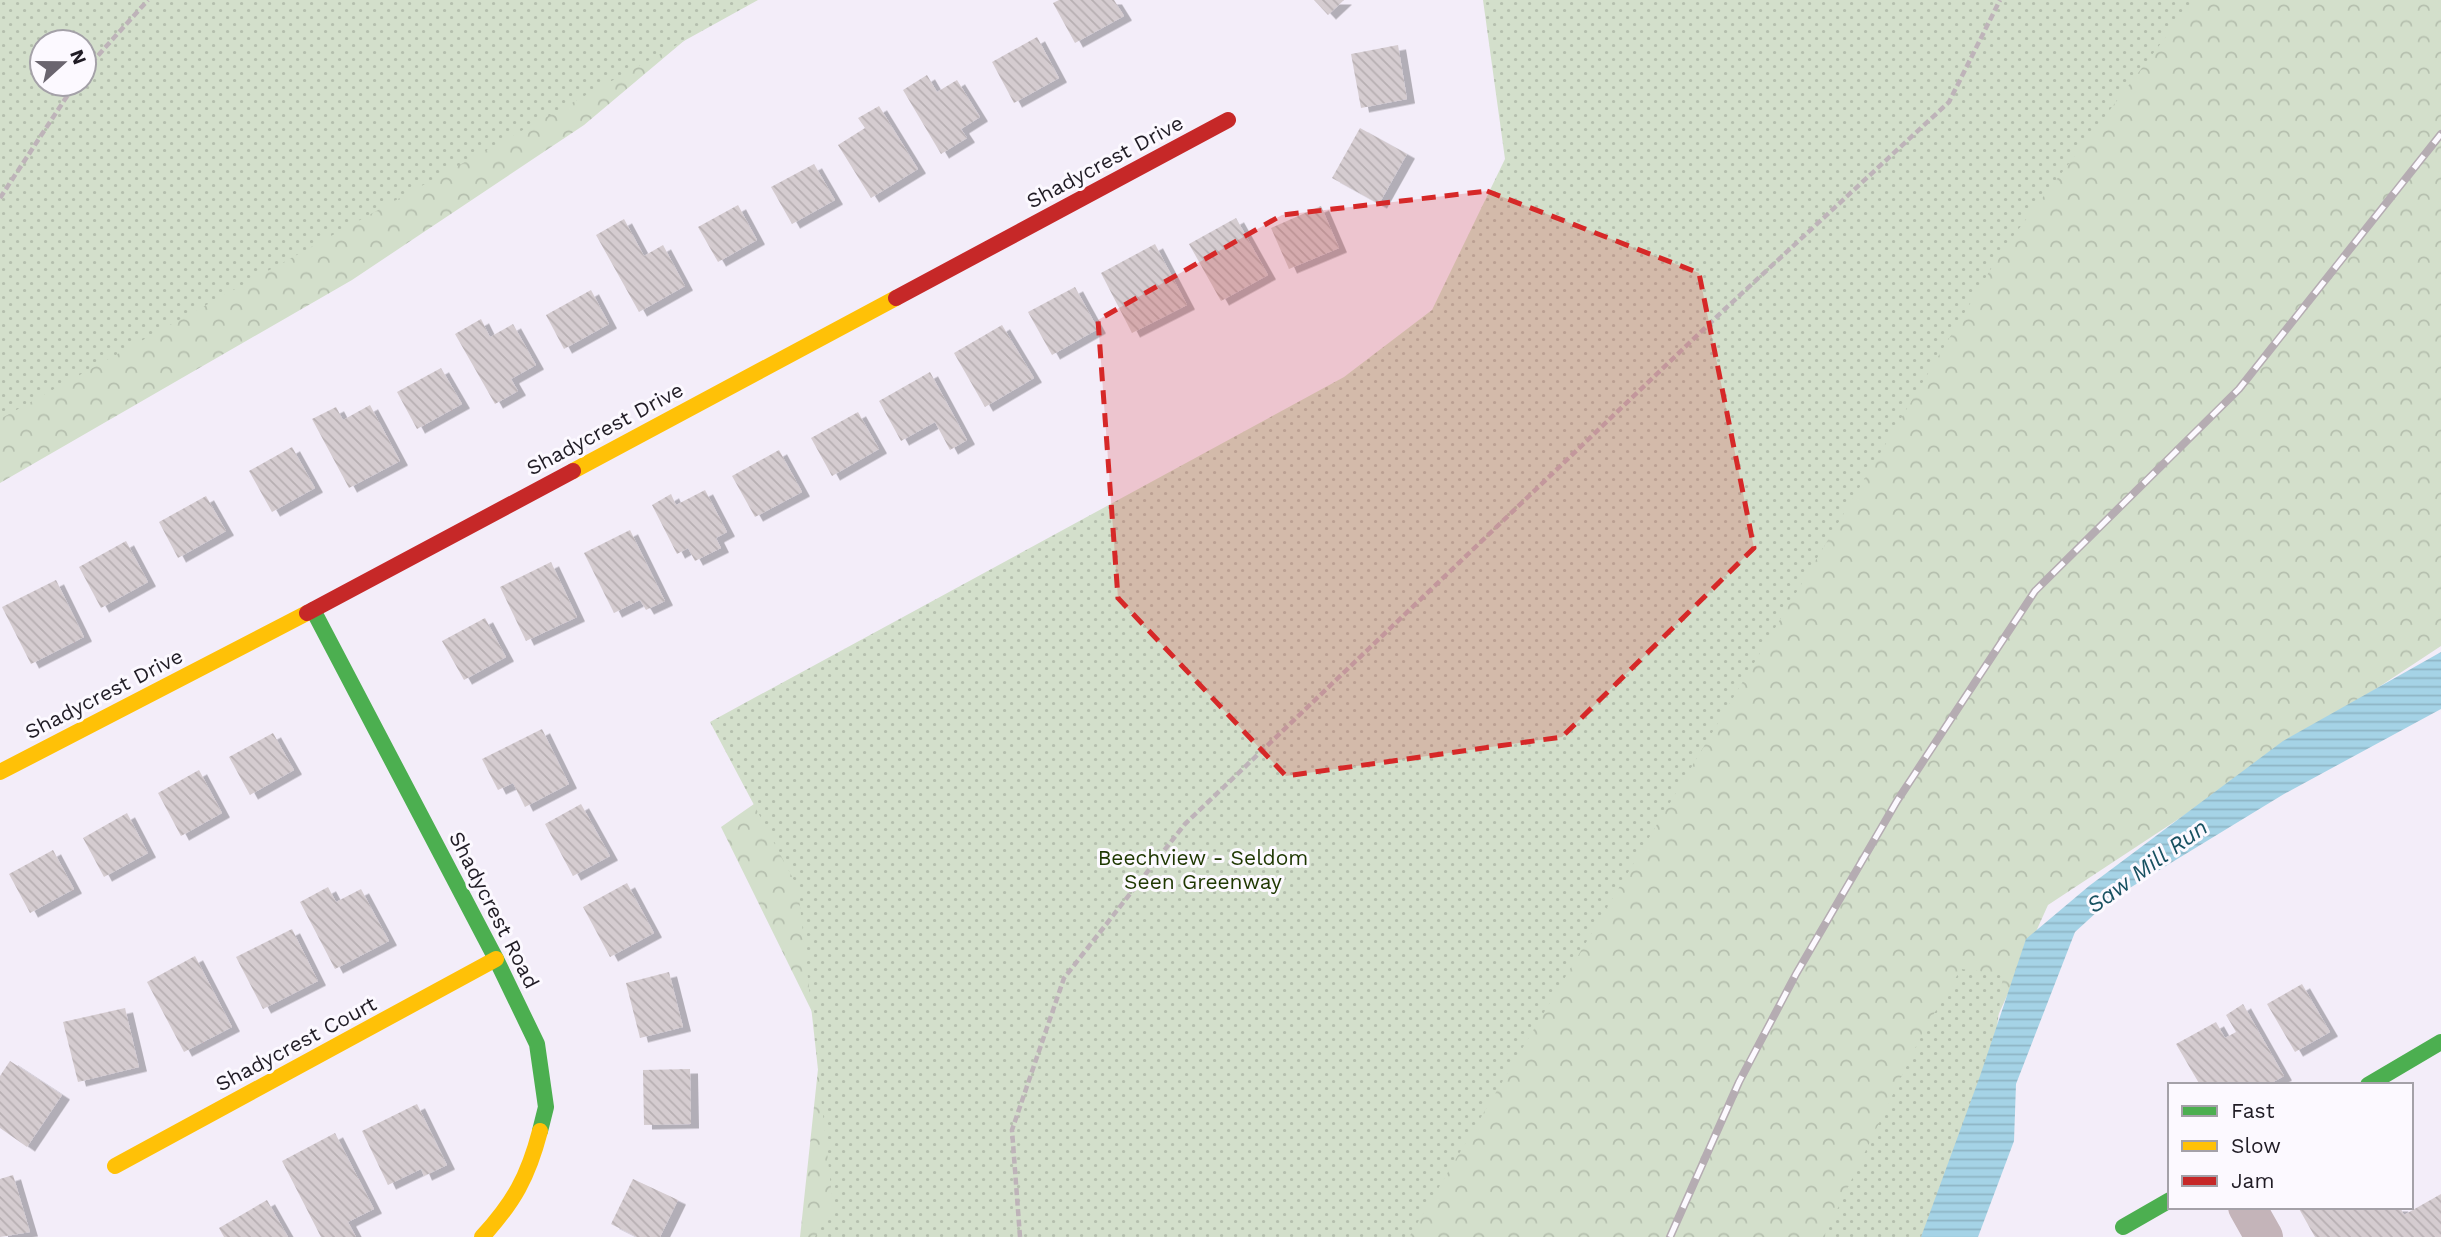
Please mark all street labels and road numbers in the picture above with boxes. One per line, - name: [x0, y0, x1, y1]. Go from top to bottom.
- street label: Shadycrest Drive: [1022, 110, 1187, 213]
- street label: Shadycrest Drive: [522, 377, 687, 480]
- street label: Shadycrest Drive: [21, 643, 187, 744]
- street label: Shadycrest Road: [444, 827, 545, 992]
- street label: Shadycrest Court: [211, 991, 380, 1096]

